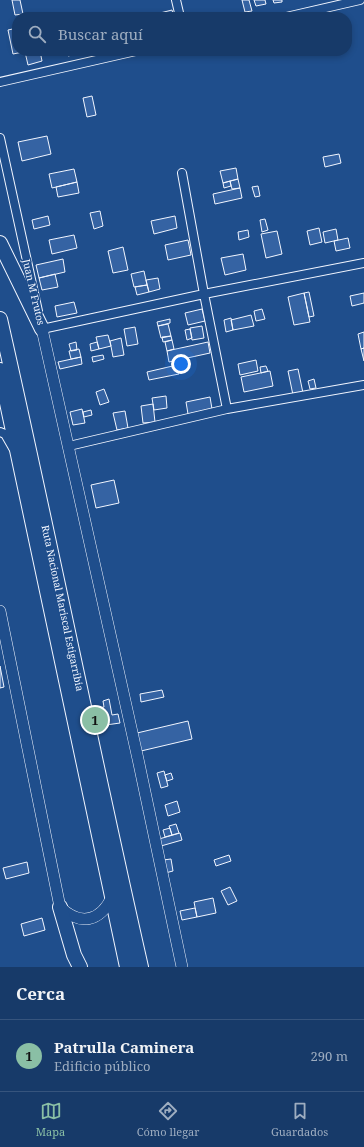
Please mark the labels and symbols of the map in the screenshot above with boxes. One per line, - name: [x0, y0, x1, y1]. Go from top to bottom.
- street label: Juan M Frutos: [19, 257, 49, 327]
- your location: [171, 354, 191, 374]
- street label: Ruta Nacional Mariscal Estigarribia: [39, 524, 88, 693]
- pin: 1: [82, 705, 108, 735]

